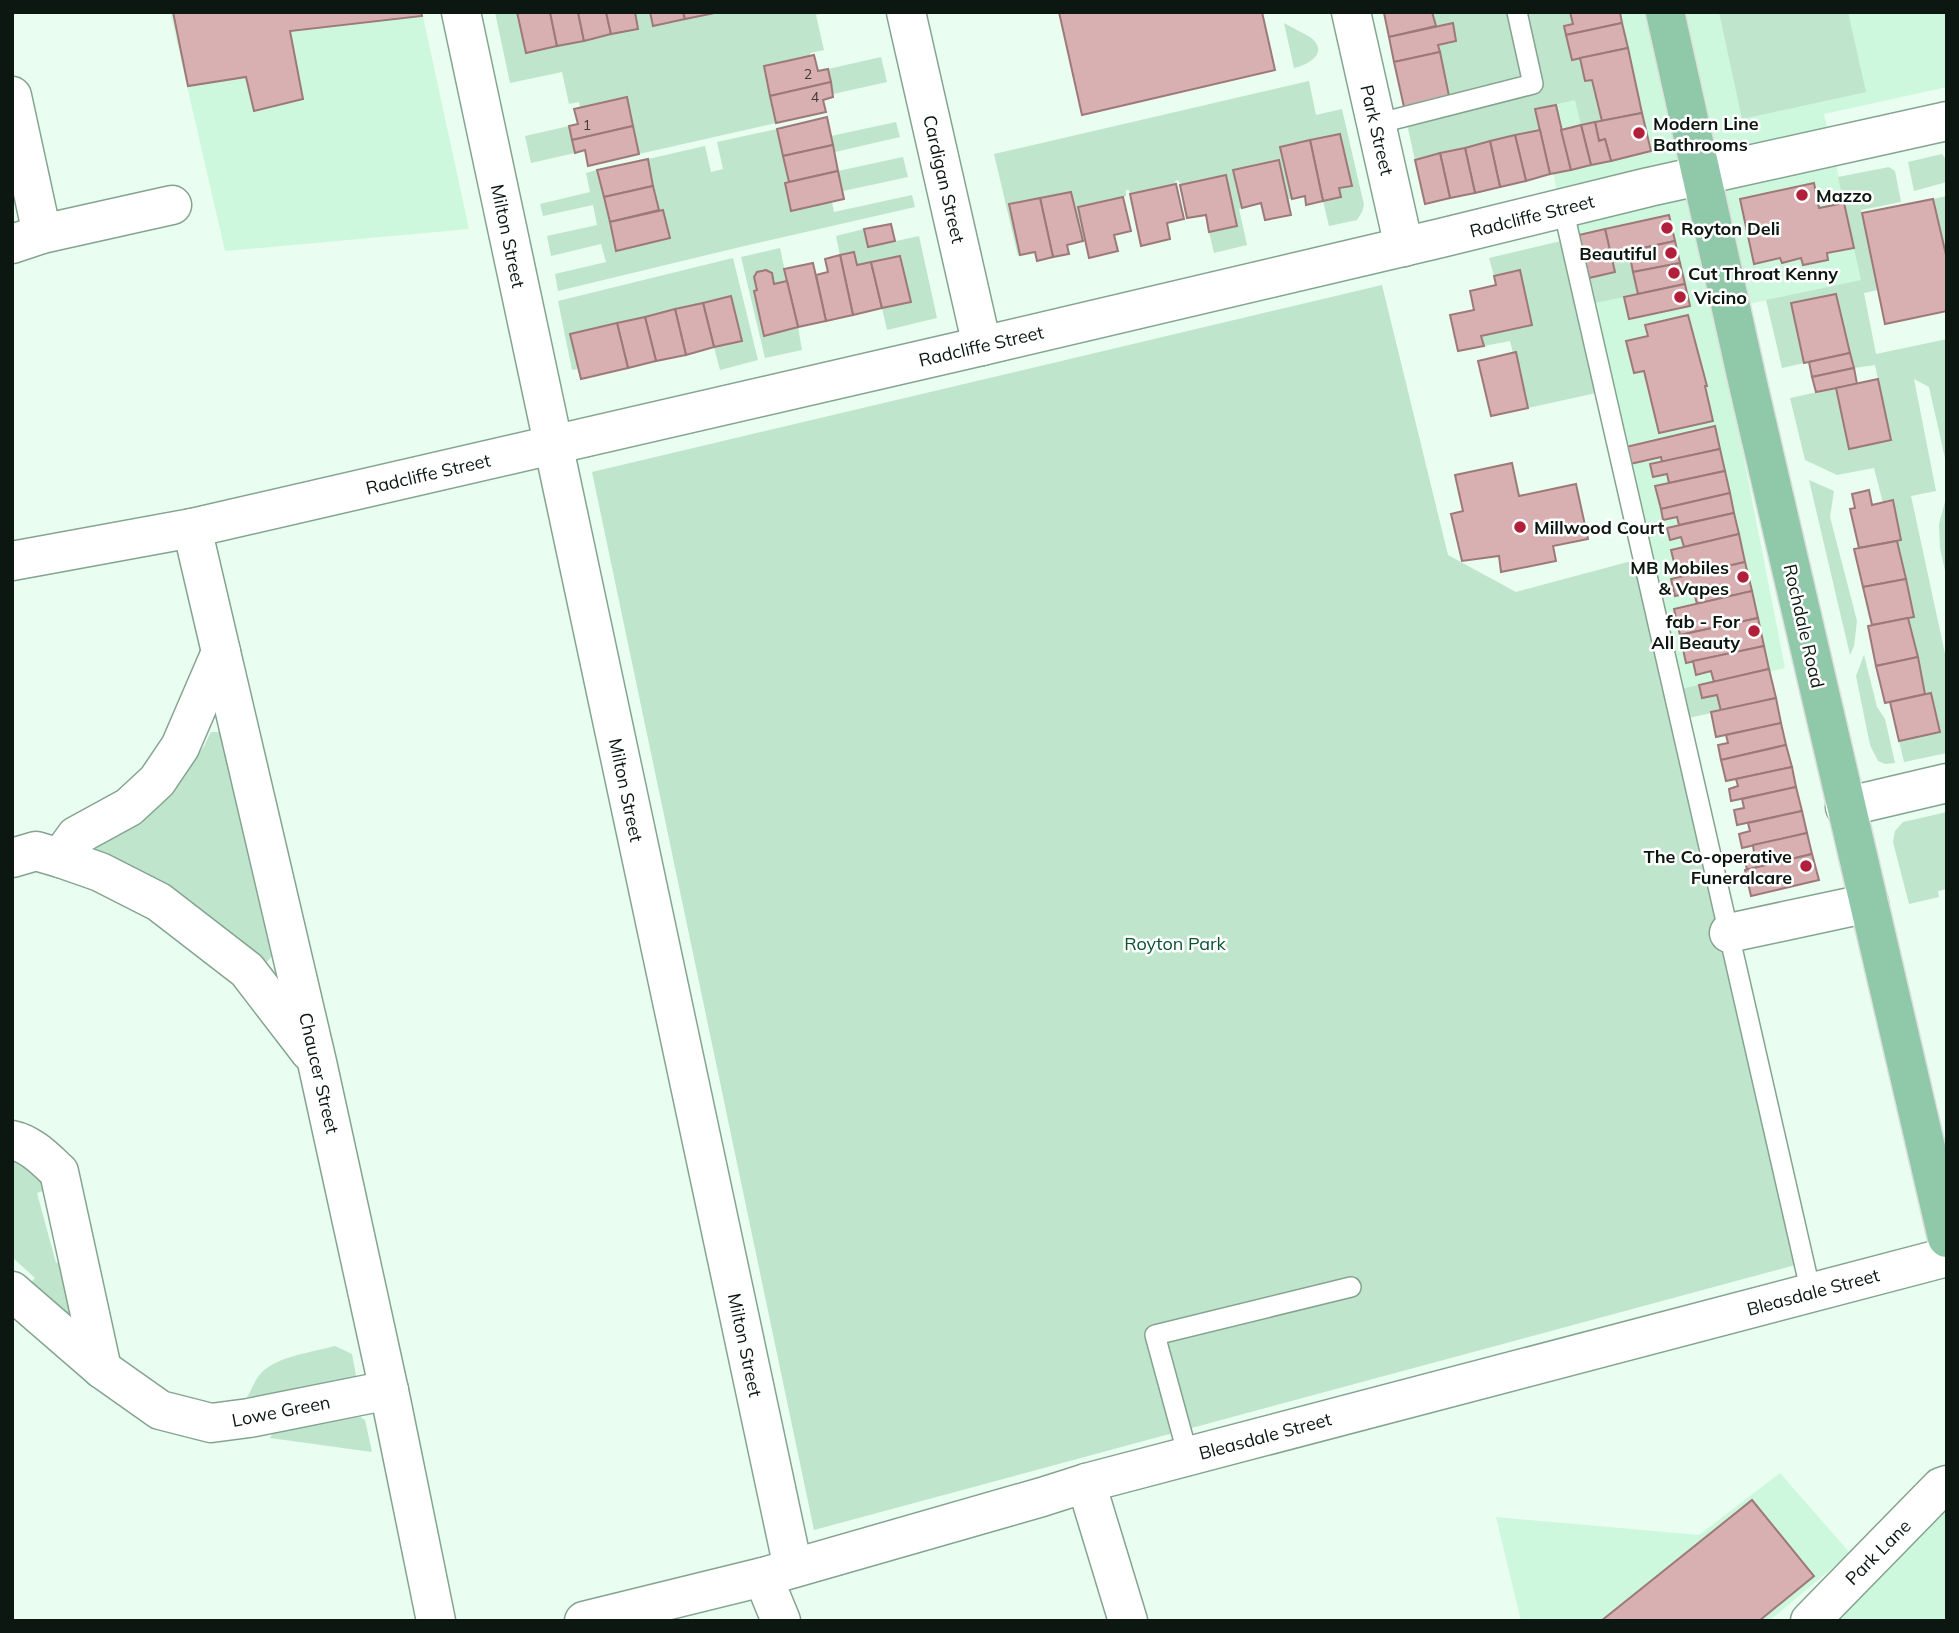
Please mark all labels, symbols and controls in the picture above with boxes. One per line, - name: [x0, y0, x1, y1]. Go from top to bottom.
- house number: 2: [804, 65, 812, 83]
- street label: Park Street: [1355, 82, 1399, 178]
- house number: 4: [811, 88, 820, 106]
- place label: Modern Line Bathrooms: [1653, 112, 1759, 156]
- street label: Cardigan Street: [918, 113, 970, 245]
- house number: 1: [583, 116, 591, 134]
- marker: Modern Line Bathrooms: [1631, 125, 1647, 141]
- street label: Milton Street: [486, 182, 530, 290]
- place label: Mazzo: [1816, 184, 1872, 207]
- marker: Mazzo: [1794, 187, 1810, 203]
- street label: Radcliffe Street: [1467, 189, 1597, 243]
- place label: Royton Deli: [1681, 217, 1780, 240]
- marker: Royton Deli: [1659, 220, 1675, 236]
- place label: Beautiful: [1579, 242, 1657, 265]
- marker: Beautiful: [1663, 245, 1679, 261]
- place label: Cut Throat Kenny: [1688, 262, 1838, 285]
- marker: Cut Throat Kenny: [1666, 265, 1682, 281]
- place label: Vicino: [1693, 286, 1747, 309]
- marker: Vicino: [1672, 289, 1688, 305]
- street label: Radcliffe Street: [916, 320, 1046, 372]
- street label: Radcliffe Street: [363, 448, 493, 500]
- place label: Millwood Court: [1534, 516, 1665, 539]
- marker: Millwood Court: [1512, 519, 1528, 535]
- place label: MB Mobiles & Vapes: [1630, 556, 1729, 600]
- street label: Rochdale Road: [1779, 562, 1829, 690]
- marker: MB Mobiles & Vapes: [1735, 569, 1751, 585]
- place label: fab - For All Beauty: [1651, 610, 1741, 654]
- marker: fab - For All Beauty: [1746, 623, 1762, 639]
- street label: Milton Street: [604, 736, 648, 844]
- place label: The Co-operative Funeralcare: [1644, 845, 1792, 889]
- marker: The Co-operative Funeralcare: [1798, 858, 1814, 874]
- park label: Royton Park: [1124, 932, 1227, 955]
- street label: Chaucer Street: [294, 1010, 344, 1136]
- street label: Bleasdale Street: [1744, 1263, 1882, 1321]
- street label: Milton Street: [723, 1291, 767, 1399]
- street label: Lowe Green: [230, 1390, 332, 1432]
- street label: Bleasdale Street: [1196, 1407, 1334, 1465]
- street label: Park Lane: [1840, 1514, 1916, 1590]

